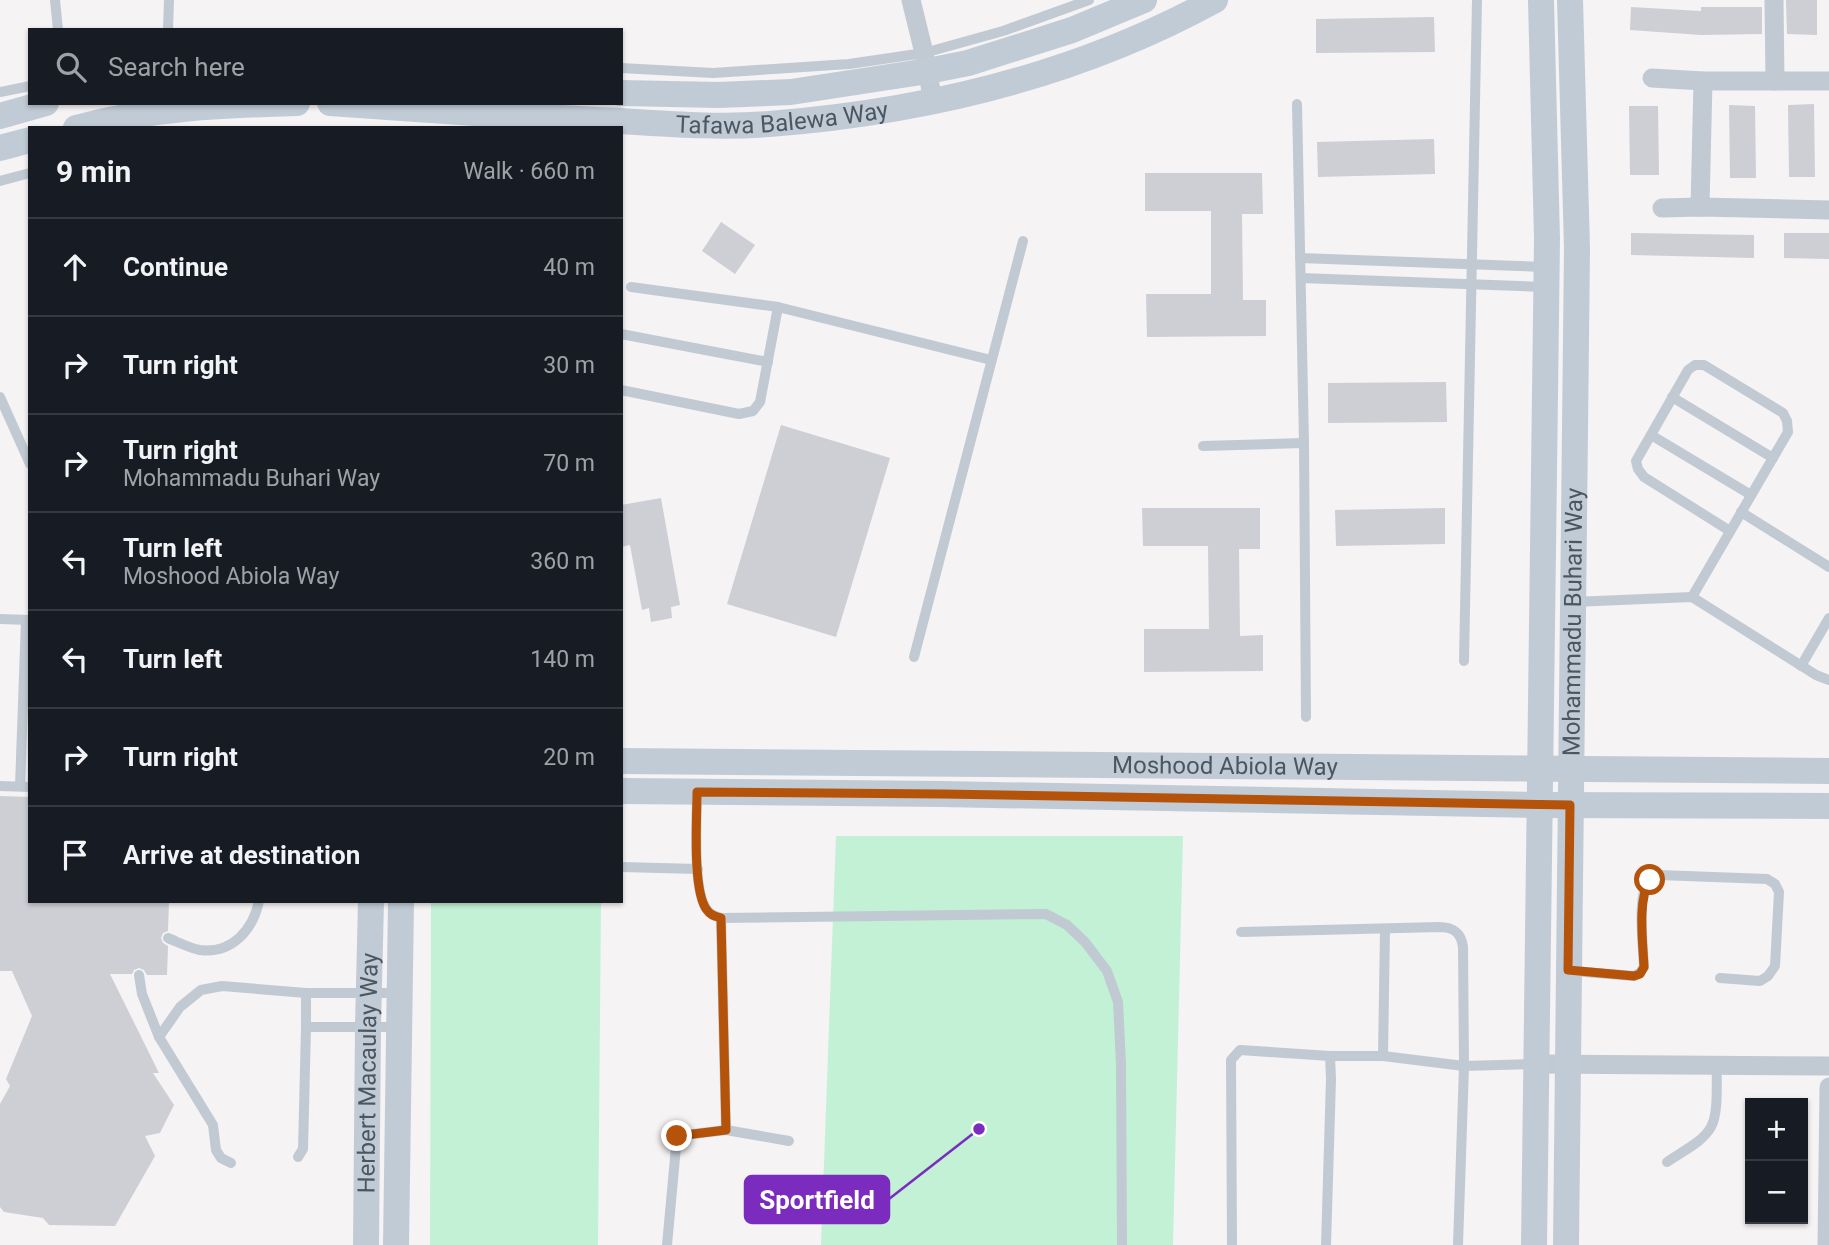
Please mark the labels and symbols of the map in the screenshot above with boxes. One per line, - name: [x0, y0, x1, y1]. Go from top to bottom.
- street label: Tafawa Balewa Way: [675, 96, 891, 140]
- street label: Mohammadu Buhari Way: [1557, 487, 1588, 756]
- street label: Moshood Abiola Way: [1112, 751, 1339, 781]
- route start: [1634, 864, 1665, 895]
- street label: Herbert Macaulay Way: [352, 952, 384, 1194]
- route end: [661, 1120, 692, 1151]
- callout: Sportfield: [745, 1176, 889, 1223]
- text: Sportfield: [759, 1185, 875, 1215]

